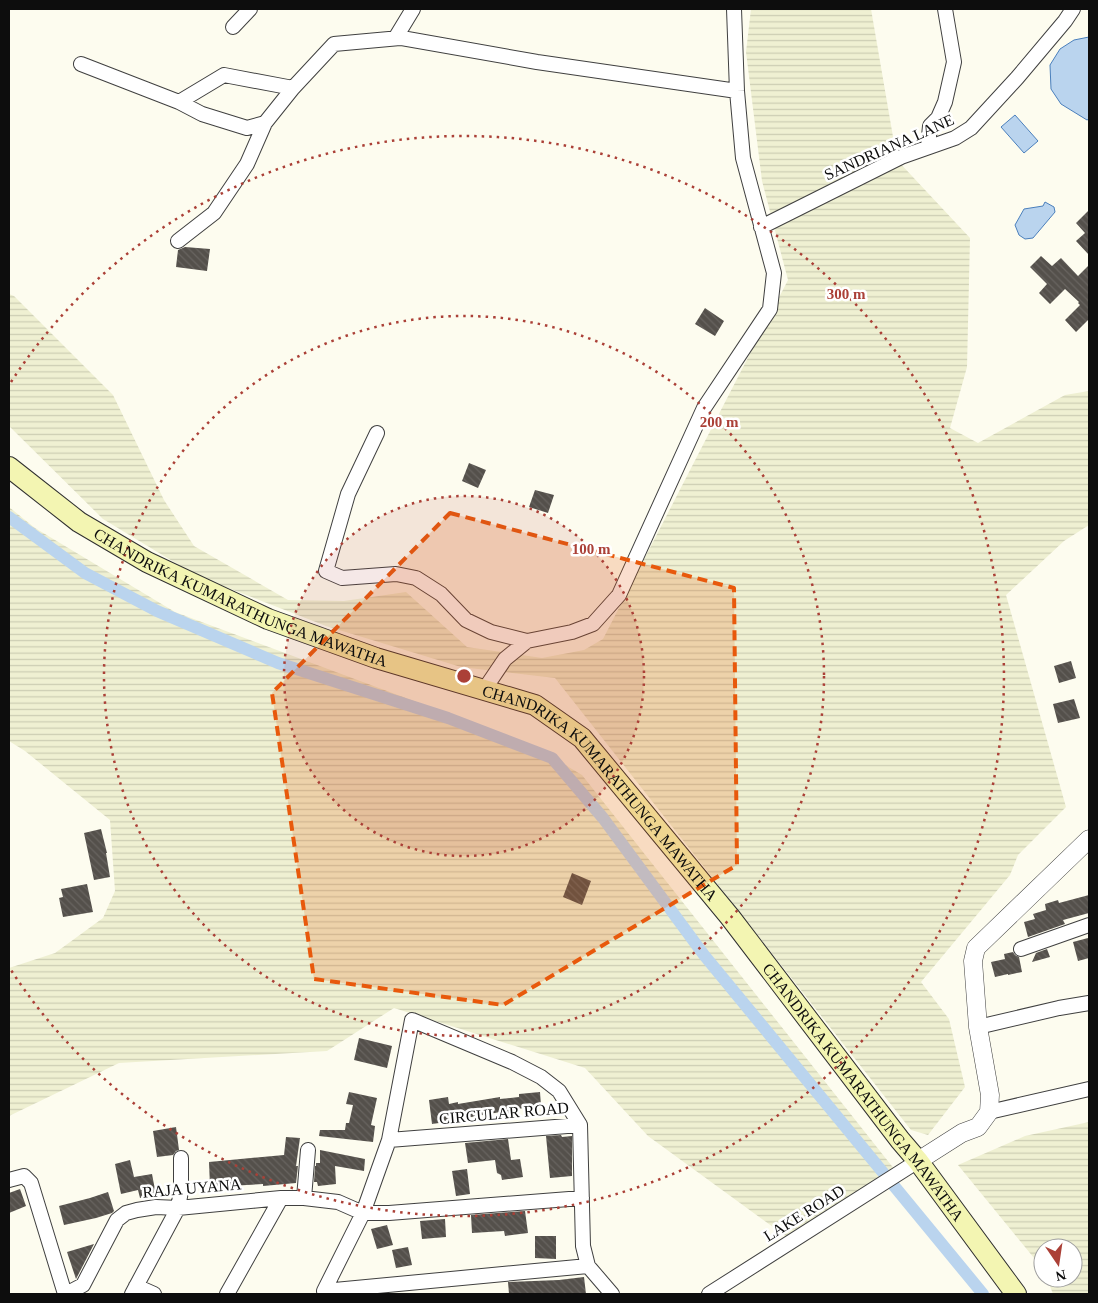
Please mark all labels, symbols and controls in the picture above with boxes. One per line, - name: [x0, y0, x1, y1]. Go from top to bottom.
- street label: SANDRIANA LANE: [822, 111, 956, 183]
- text: 300 m: [827, 286, 866, 302]
- text: 200 m: [700, 414, 739, 430]
- street label: CHANDRIKA KUMARATHUNGA MAWATHA: [91, 524, 390, 670]
- text: 100 m: [572, 541, 611, 557]
- centre of rings: [455, 667, 473, 685]
- street label: CHANDRIKA KUMARATHUNGA MAWATHA: [481, 681, 721, 904]
- street label: CHANDRIKA KUMARATHUNGA MAWATHA: [760, 960, 968, 1224]
- street label: CIRCULAR ROAD: [438, 1099, 570, 1127]
- street label: RAJA UYANA: [142, 1175, 243, 1201]
- street label: LAKE ROAD: [760, 1181, 848, 1245]
- north arrow: [1033, 1238, 1083, 1288]
- text: N: [1054, 1267, 1067, 1284]

